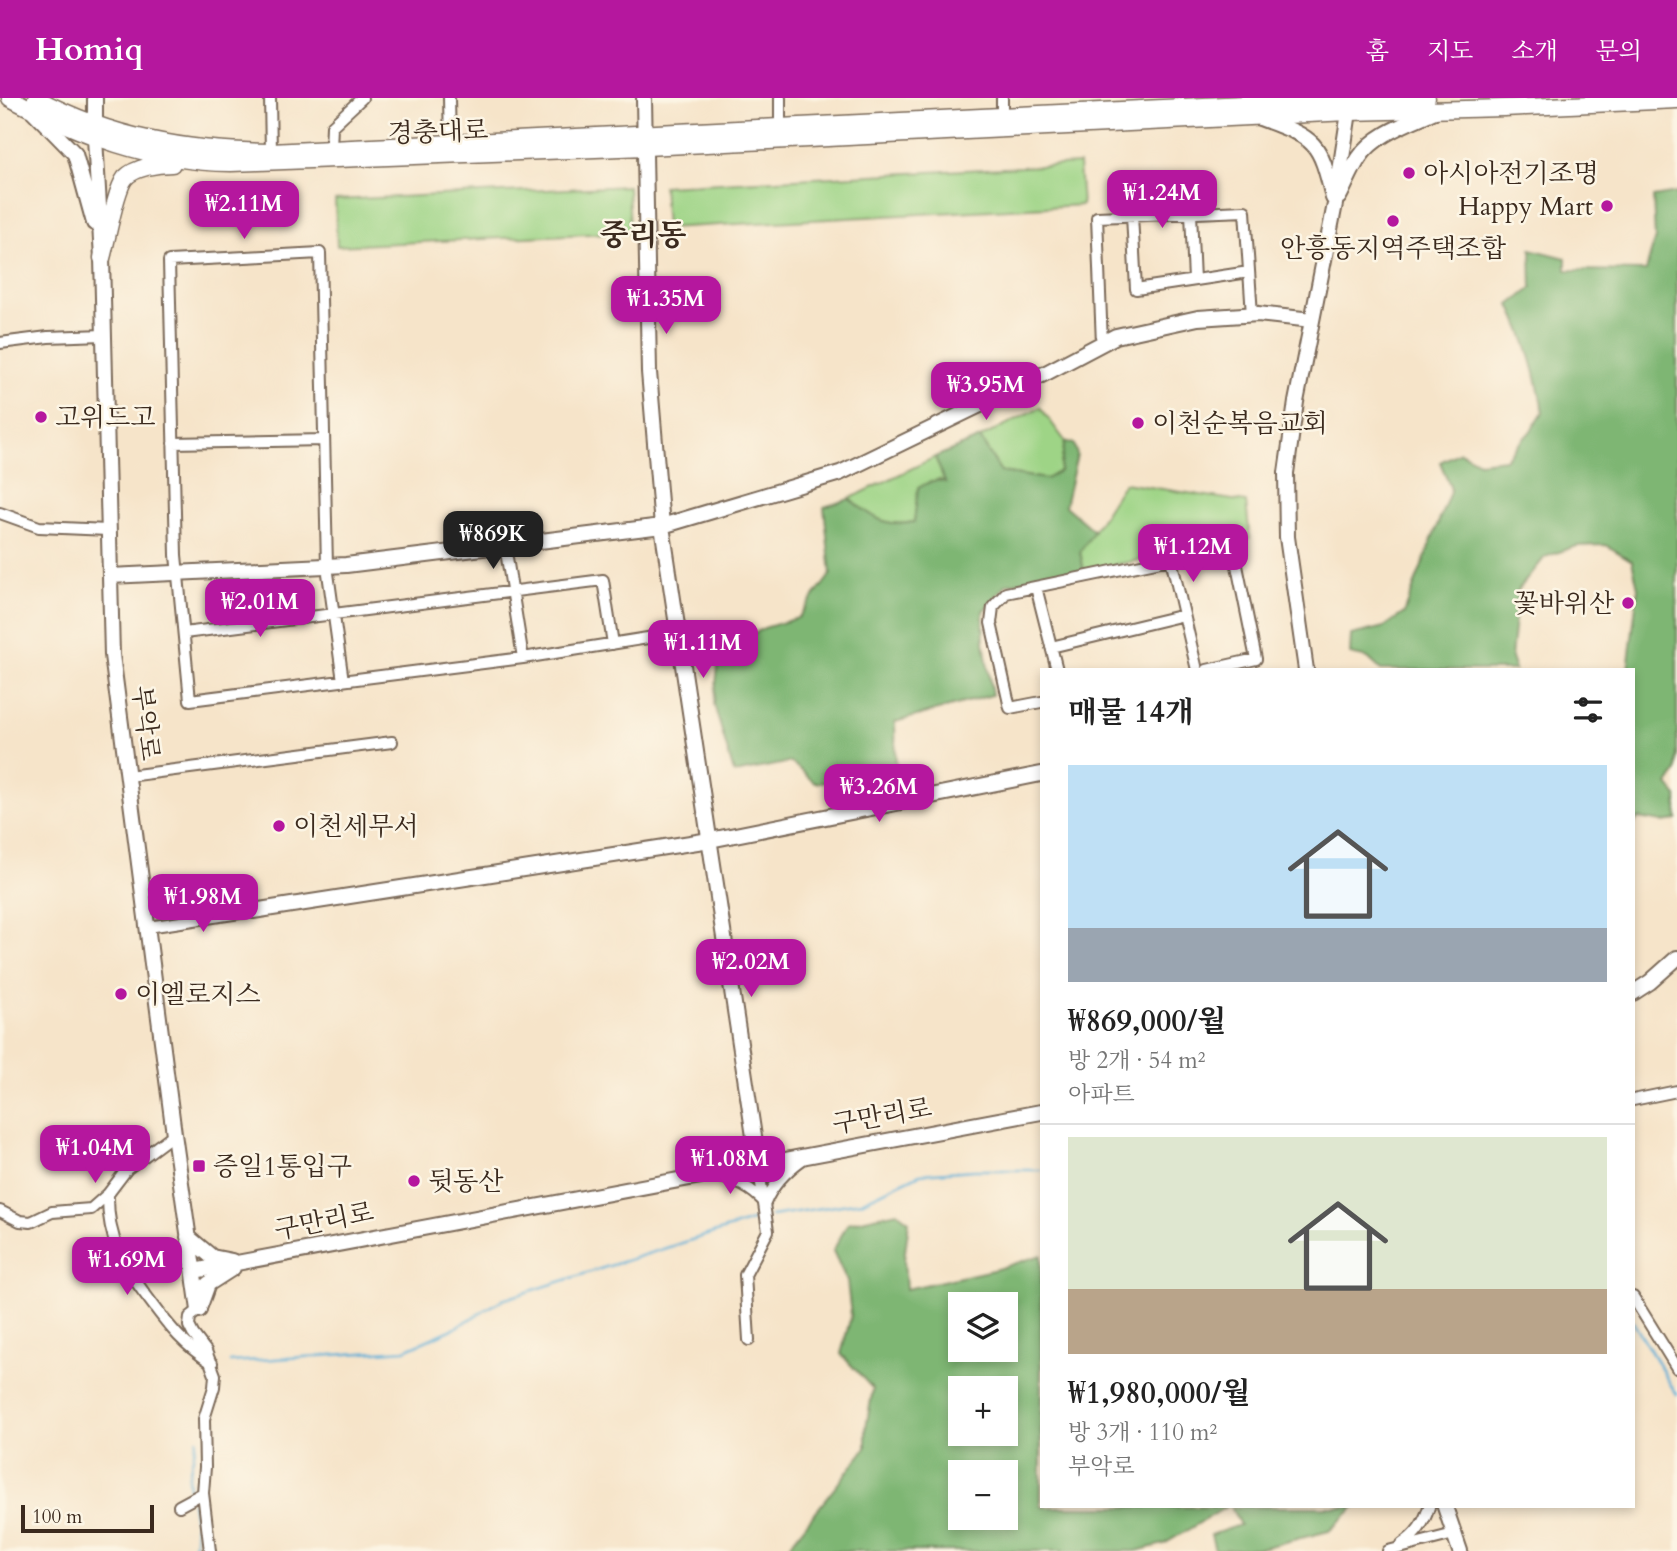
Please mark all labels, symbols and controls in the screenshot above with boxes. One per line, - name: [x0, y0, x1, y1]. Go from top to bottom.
- text: Homiq: [35, 27, 143, 72]
- text: 홈: [1366, 35, 1389, 68]
- text: 지도: [1427, 35, 1473, 68]
- text: 소개: [1511, 35, 1558, 68]
- text: 문의: [1596, 35, 1642, 68]
- street label: 경충대로: [387, 113, 489, 151]
- place label: 아시아전기조명: [1423, 156, 1599, 191]
- marker: 아시아전기조명: [1401, 165, 1417, 181]
- pin: ₩1.24M: [1105, 170, 1219, 230]
- text: ₩1.24M: [1123, 177, 1201, 208]
- pin: ₩2.11M: [187, 181, 301, 241]
- text: ₩2.11M: [205, 188, 283, 219]
- place label: Happy Mart: [1458, 189, 1593, 224]
- marker: Happy Mart: [1599, 198, 1615, 214]
- marker: 안흥동지역주택조합: [1385, 213, 1401, 229]
- district label: 중리동: [600, 215, 686, 256]
- place label: 안흥동지역주택조합: [1280, 231, 1506, 266]
- pin: ₩1.35M: [609, 276, 723, 336]
- text: ₩1.35M: [627, 283, 705, 314]
- pin: ₩3.95M: [929, 362, 1043, 422]
- text: ₩3.95M: [947, 369, 1025, 400]
- place label: 고위드고: [55, 400, 155, 435]
- place label: 이천순복음교회: [1152, 406, 1328, 441]
- marker: 고위드고: [33, 409, 49, 425]
- marker: 이천순복음교회: [1130, 415, 1146, 431]
- pin: ₩869K: [444, 512, 542, 571]
- text: ₩869K: [459, 518, 527, 549]
- pin: ₩1.12M: [1136, 524, 1250, 584]
- text: ₩1.12M: [1154, 531, 1232, 562]
- pin: ₩2.01M: [203, 580, 317, 639]
- text: ₩2.01M: [221, 586, 299, 617]
- place label: 꽃바위산: [1514, 586, 1615, 621]
- marker: 꽃바위산: [1620, 595, 1636, 611]
- pin: ₩1.11M: [646, 620, 760, 680]
- text: ₩1.11M: [664, 627, 742, 658]
- street label: 부악로: [124, 683, 168, 763]
- icon: filters: [1569, 691, 1607, 729]
- text: 매물 14개: [1068, 692, 1194, 733]
- pin: ₩3.26M: [822, 764, 936, 824]
- text: ₩3.26M: [840, 771, 918, 802]
- place label: 이천세무서: [293, 809, 419, 844]
- icon: home: [1275, 811, 1401, 937]
- marker: 이천세무서: [271, 818, 287, 834]
- pin: ₩1.98M: [146, 874, 260, 934]
- text: ₩1.98M: [164, 881, 242, 912]
- pin: ₩2.02M: [694, 940, 808, 999]
- text: ₩2.02M: [712, 946, 790, 977]
- place label: 이엘로지스: [135, 977, 261, 1012]
- marker: 이엘로지스: [113, 986, 129, 1002]
- text: ₩869,000/월: [1068, 1001, 1226, 1042]
- text: 방 2개 · 54 m²: [1068, 1045, 1205, 1076]
- text: 아파트: [1068, 1079, 1135, 1110]
- street label: 구만리로: [829, 1090, 935, 1142]
- pin: ₩1.04M: [38, 1126, 152, 1185]
- text: ₩1.04M: [56, 1132, 134, 1163]
- pin: ₩1.08M: [673, 1136, 787, 1196]
- text: ₩1.08M: [691, 1143, 769, 1174]
- place label: 증일1통입구: [213, 1149, 352, 1184]
- marker: 증일1통입구: [191, 1158, 207, 1174]
- place label: 뒷동산: [428, 1164, 504, 1199]
- marker: 뒷동산: [406, 1173, 422, 1189]
- icon: home: [1275, 1183, 1401, 1309]
- street label: 구만리로: [271, 1194, 377, 1248]
- pin: ₩1.69M: [70, 1238, 184, 1297]
- text: ₩1.69M: [88, 1244, 166, 1275]
- map controls: [948, 1292, 1018, 1530]
- button: layers: [948, 1292, 1018, 1362]
- text: ₩1,980,000/월: [1068, 1373, 1250, 1414]
- button: +: [948, 1376, 1018, 1446]
- text: 방 3개 · 110 m²: [1068, 1417, 1217, 1448]
- text: 부악로: [1068, 1451, 1135, 1482]
- button: −: [948, 1460, 1018, 1530]
- scale bar: [21, 1502, 154, 1534]
- text: 100 m: [32, 1504, 82, 1530]

